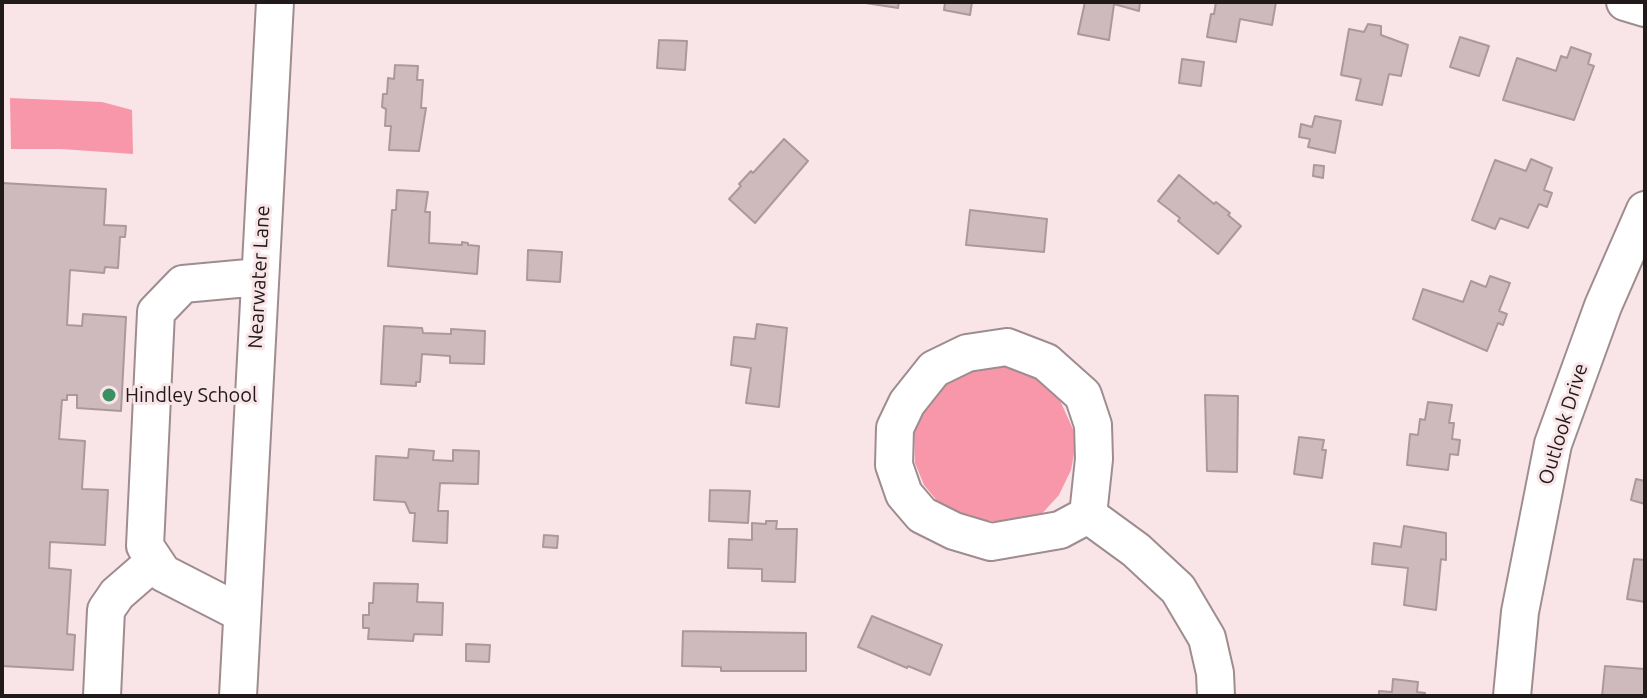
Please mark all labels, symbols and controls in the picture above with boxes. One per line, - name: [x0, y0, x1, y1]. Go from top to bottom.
- street label: Nearwater Lane: [243, 205, 275, 349]
- street label: Outlook Drive: [1533, 361, 1593, 487]
- place label: Hindley School: [125, 383, 257, 407]
- marker: Hindley School: [100, 386, 118, 404]

